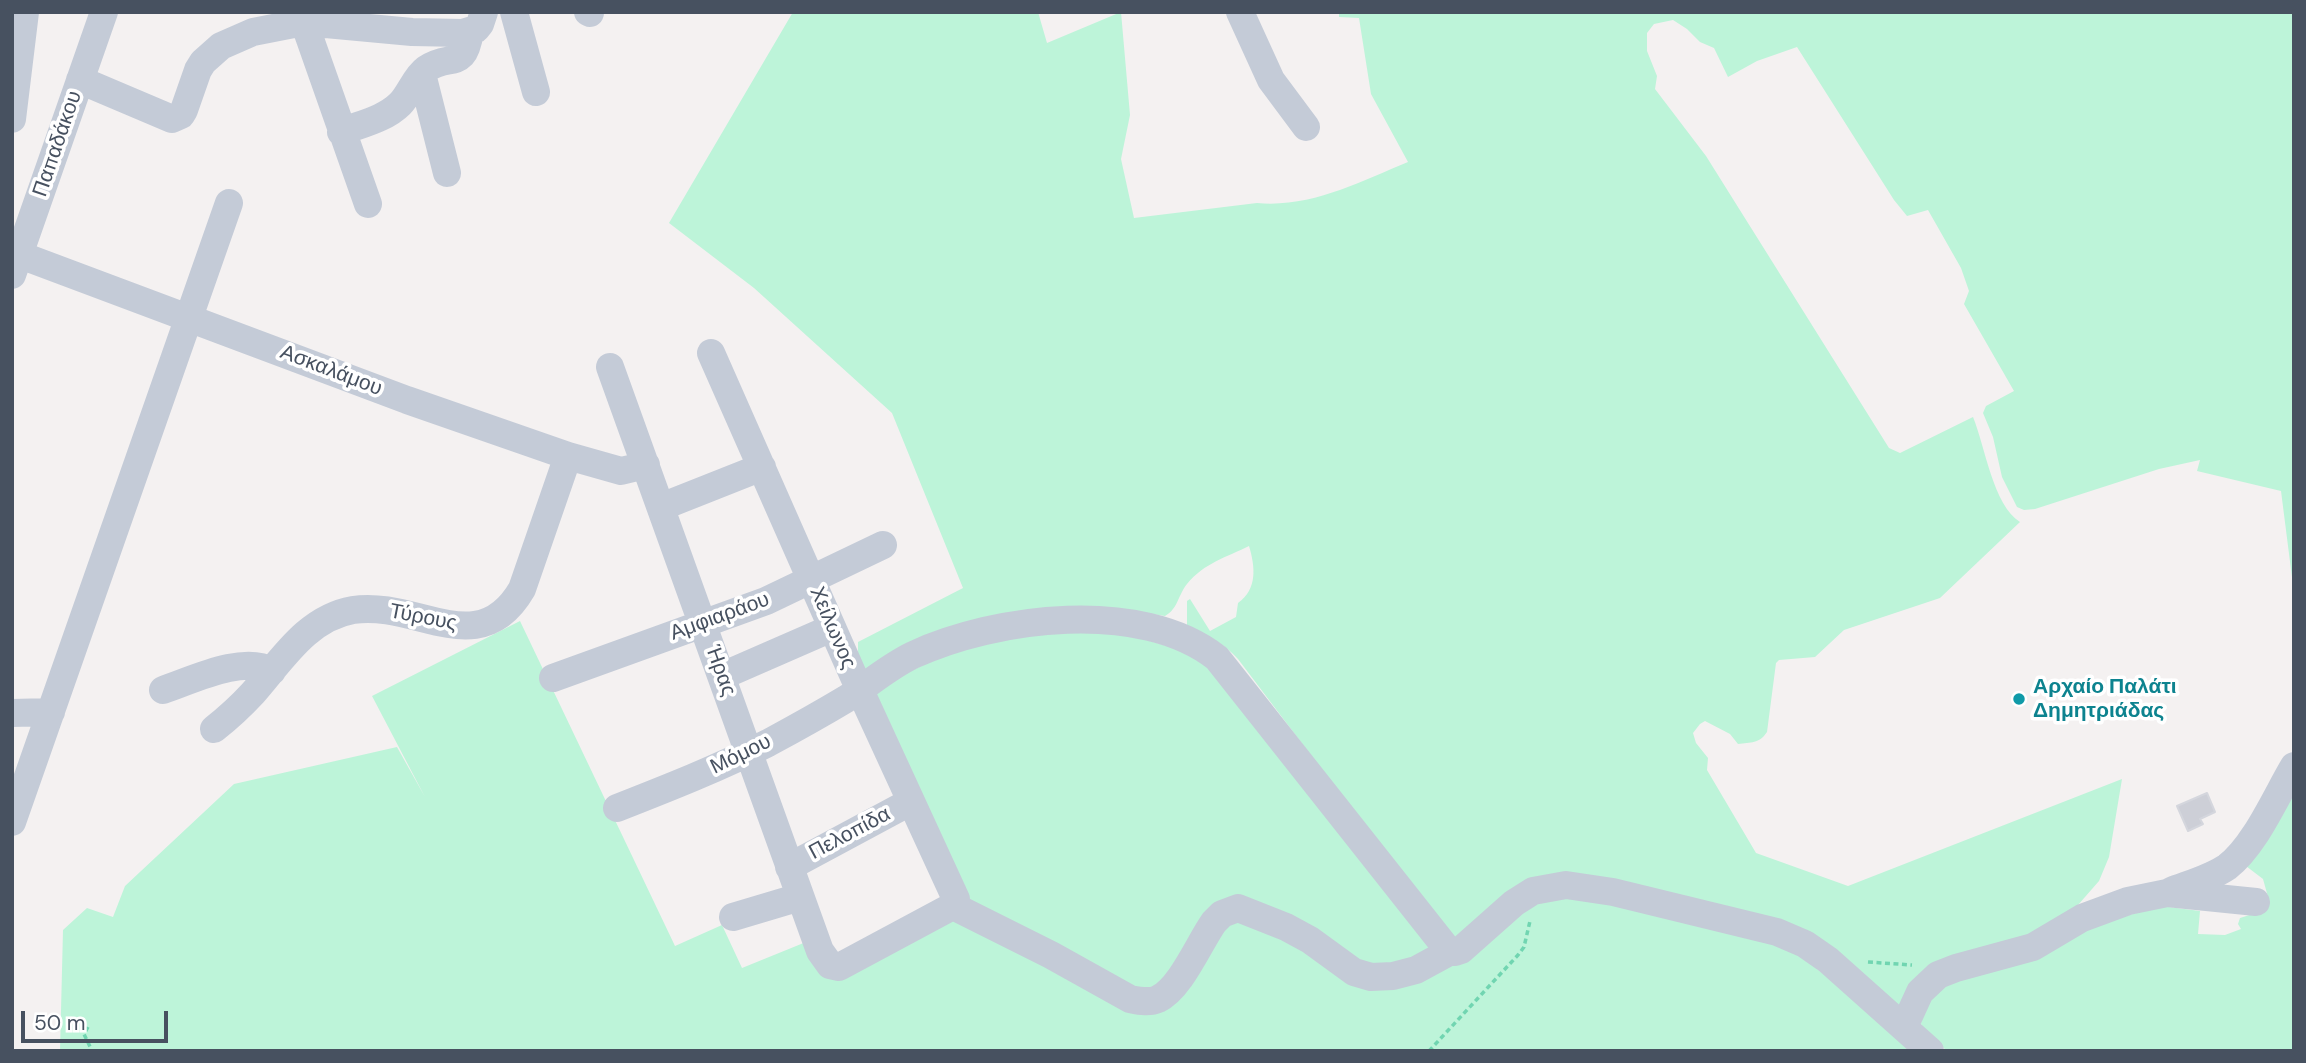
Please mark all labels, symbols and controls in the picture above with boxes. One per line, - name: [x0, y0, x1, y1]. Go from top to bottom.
- street label: Παπαδάκου: [28, 88, 88, 200]
- street label: Ασκαλάμου: [277, 340, 385, 402]
- street label: Χείλωνος: [803, 583, 861, 673]
- street label: Αμφιαράου: [667, 587, 773, 647]
- street label: Τύρους: [387, 599, 459, 637]
- street label: Ήρας: [699, 642, 741, 700]
- place label: Αρχαίο Παλάτι Δημητριάδας: [2033, 674, 2177, 724]
- marker: Αρχαίο Παλάτι Δημητριάδας: [2011, 691, 2027, 707]
- street label: Μόμου: [707, 730, 775, 780]
- street label: Πελοπίδα: [805, 802, 895, 866]
- scale bar: [24, 996, 172, 1040]
- text: 50 m: [34, 1009, 85, 1037]

